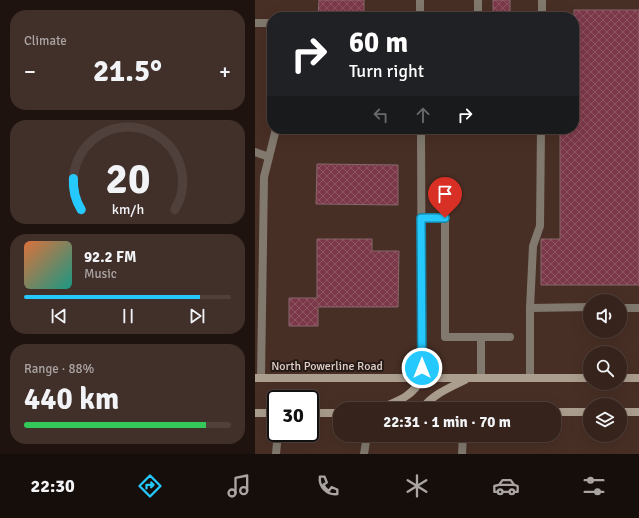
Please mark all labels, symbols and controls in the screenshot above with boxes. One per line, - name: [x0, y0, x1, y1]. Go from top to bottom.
- text: 60 m: [349, 26, 408, 60]
- icon: right: [283, 28, 335, 80]
- text: Climate: [24, 33, 67, 49]
- text: 21.5°: [93, 53, 162, 90]
- text: −: [24, 58, 36, 85]
- text: +: [219, 58, 231, 85]
- text: Turn right: [349, 60, 424, 82]
- icon: left: [370, 104, 392, 126]
- icon: ahead: [412, 104, 434, 126]
- icon: right: [454, 104, 476, 126]
- text: 20: [105, 154, 150, 205]
- pin: [428, 177, 462, 218]
- icon: arrive: [434, 183, 456, 205]
- text: km/h: [111, 201, 144, 218]
- text: 92.2 FM: [84, 248, 136, 266]
- text: Music: [84, 266, 117, 282]
- map controls: [583, 294, 627, 442]
- button: sound: [583, 294, 627, 338]
- icon: previous: [48, 305, 70, 327]
- icon: pause: [117, 305, 139, 327]
- icon: next: [186, 305, 208, 327]
- button: search: [583, 346, 627, 390]
- position arrow: [401, 347, 443, 389]
- street label: North Powerline Road: [271, 359, 383, 374]
- text: Range · 88%: [24, 361, 94, 377]
- text: 440 km: [24, 381, 119, 418]
- speed limit sign: 30: [267, 390, 319, 442]
- button: layers: [583, 398, 627, 442]
- text: 22:31 · 1 min · 70 m: [383, 413, 511, 431]
- icon: directions: [136, 472, 164, 500]
- icon: music: [225, 472, 253, 500]
- icon: phone: [314, 472, 342, 500]
- icon: climate: [403, 472, 431, 500]
- icon: car: [492, 472, 520, 500]
- icon: filters: [580, 472, 608, 500]
- text: 22:30: [30, 475, 75, 497]

